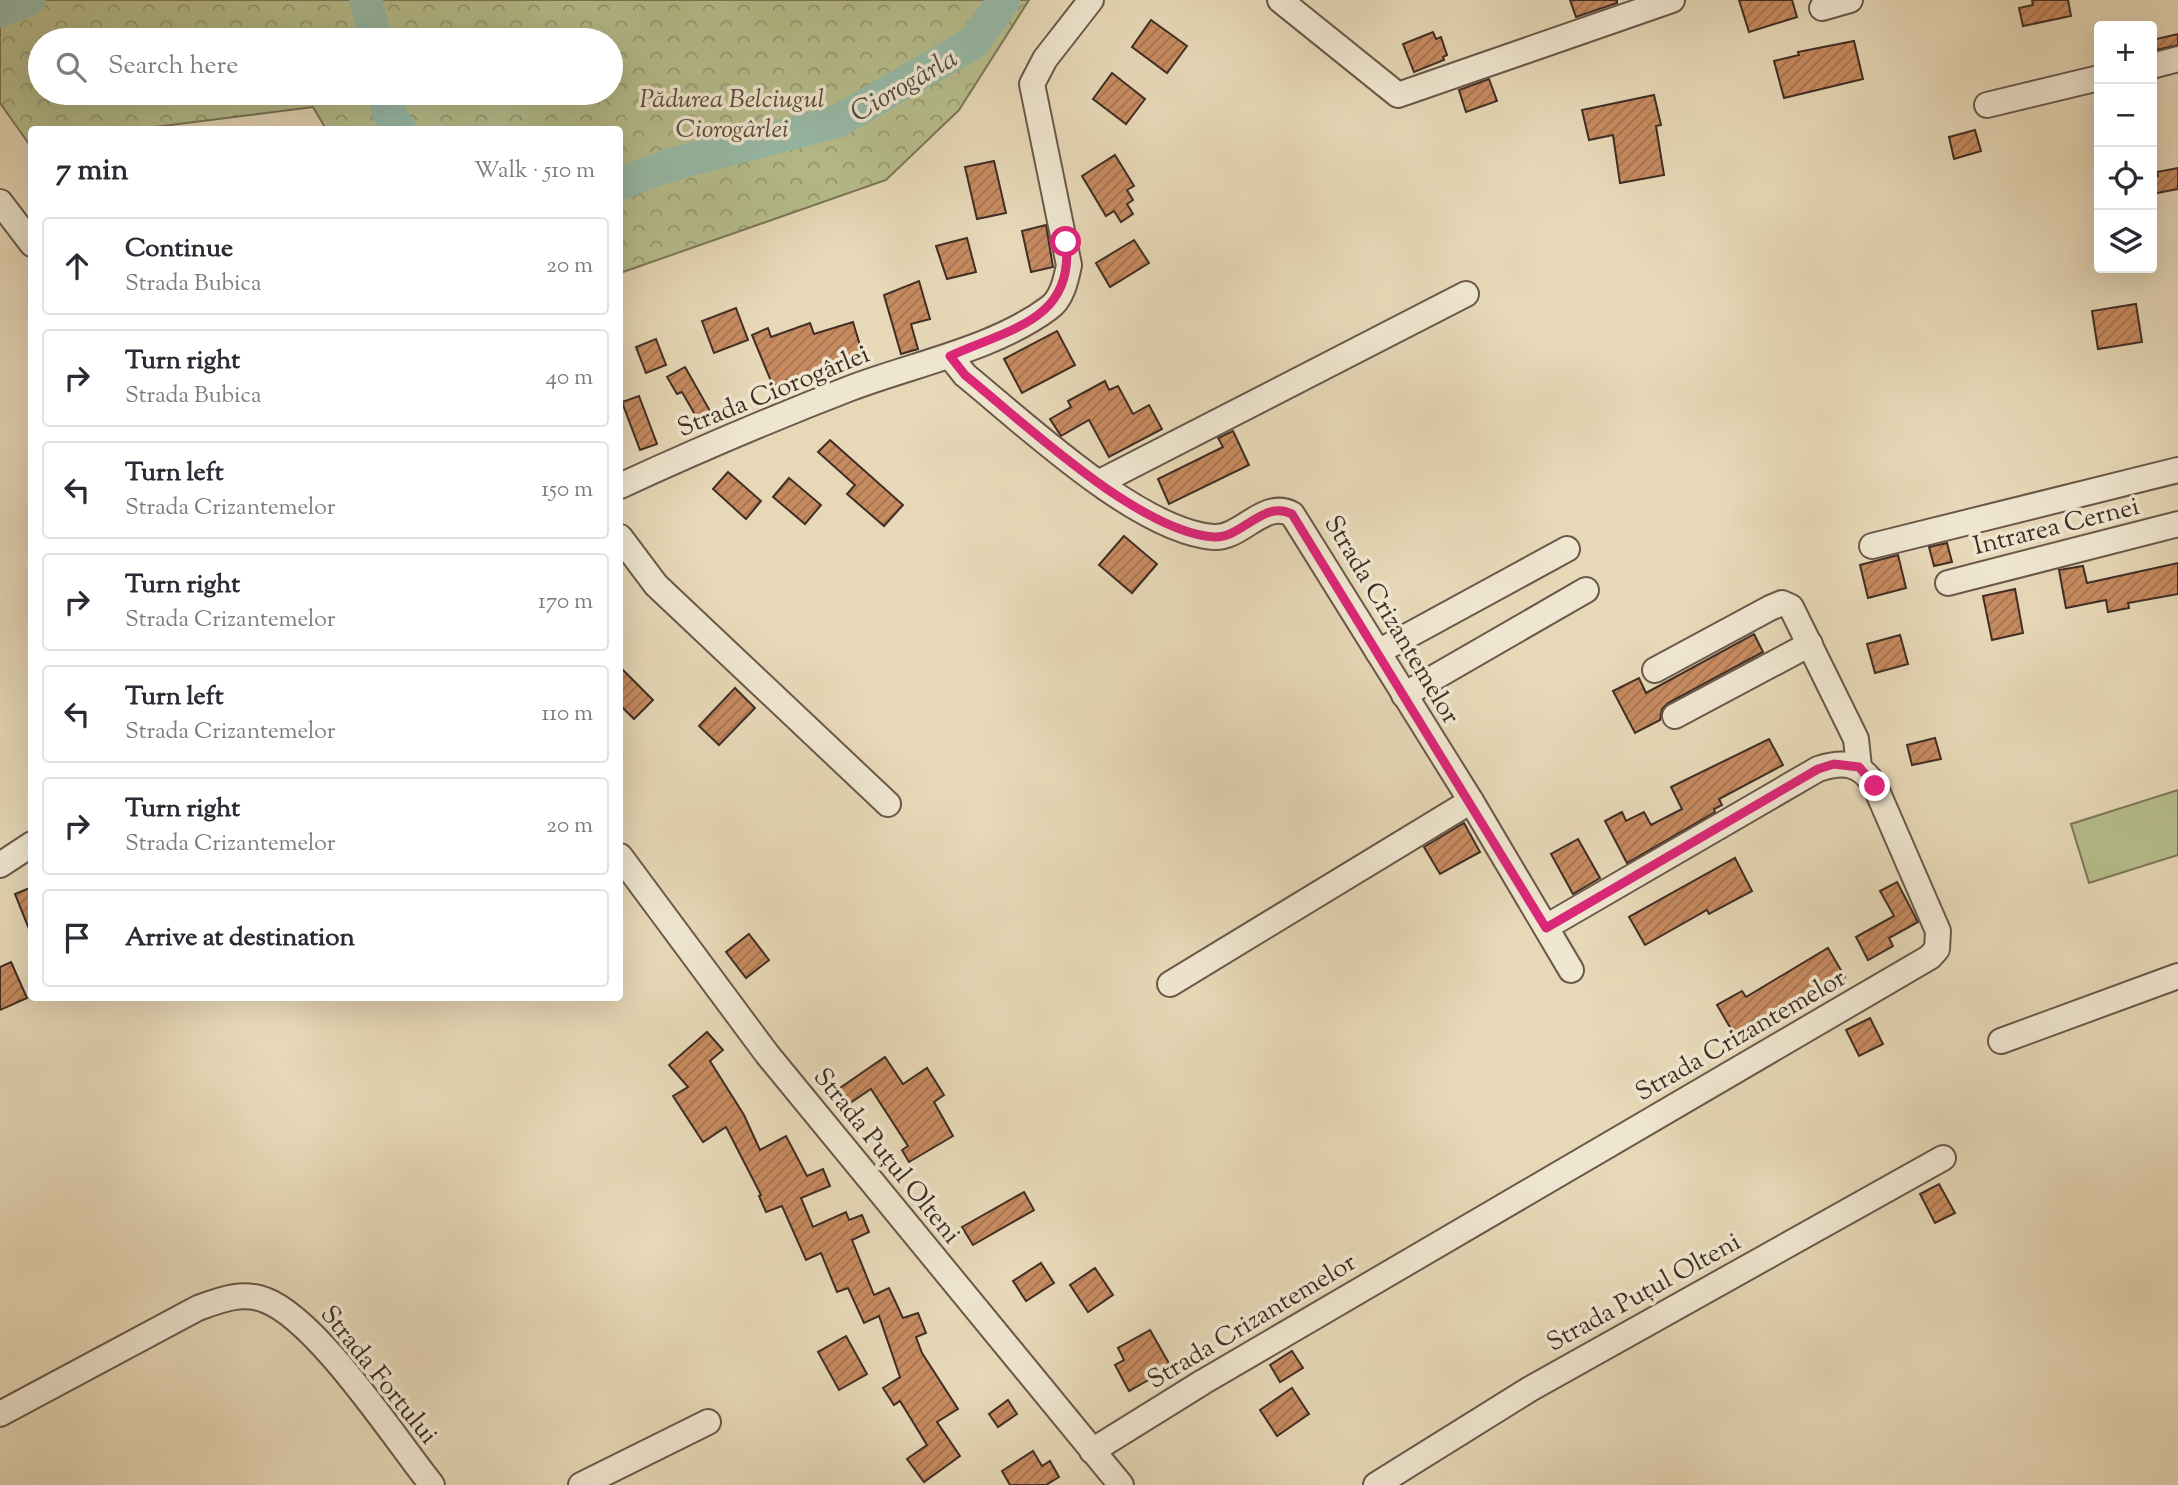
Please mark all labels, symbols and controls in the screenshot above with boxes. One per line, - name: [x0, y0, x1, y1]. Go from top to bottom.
- map controls: [2094, 21, 2157, 273]
- button: +: [2094, 21, 2157, 84]
- search box: [28, 28, 623, 105]
- water label: Ciorogârla: [843, 40, 966, 133]
- icon: search: [52, 48, 90, 86]
- text: Search here: [108, 48, 238, 85]
- park label: Pădurea Belciugul Ciorogârlei: [640, 82, 825, 149]
- button: −: [2094, 84, 2157, 147]
- button: locate: [2094, 147, 2157, 210]
- text: 7 min: [56, 150, 128, 193]
- text: Walk · 510 m: [474, 155, 595, 188]
- button: layers: [2094, 210, 2157, 273]
- route start: [1050, 226, 1081, 257]
- text: Continue: [125, 231, 233, 268]
- icon: ahead: [58, 247, 96, 285]
- text: 20 m: [546, 250, 593, 283]
- text: Strada Bubica: [125, 268, 261, 301]
- street label: Strada Ciorogârlei: [672, 337, 876, 448]
- text: Turn right: [125, 343, 240, 380]
- icon: right: [58, 359, 96, 397]
- text: 40 m: [546, 362, 593, 395]
- text: Strada Bubica: [125, 380, 261, 413]
- text: Turn left: [125, 455, 224, 492]
- icon: left: [58, 471, 96, 509]
- text: 150 m: [541, 474, 593, 507]
- street label: Intrarea Cernei: [1970, 489, 2144, 566]
- text: Strada Crizantemelor: [125, 492, 335, 525]
- street label: Strada Crizantemelor: [1314, 509, 1468, 732]
- text: Turn right: [125, 567, 240, 604]
- icon: right: [58, 583, 96, 621]
- text: 170 m: [538, 586, 593, 619]
- text: Strada Crizantemelor: [125, 604, 335, 637]
- text: Turn left: [125, 679, 224, 716]
- icon: left: [58, 695, 96, 733]
- text: 110 m: [542, 698, 593, 731]
- text: Strada Crizantemelor: [125, 716, 335, 749]
- route end: [1859, 770, 1890, 801]
- text: Turn right: [125, 791, 240, 828]
- icon: right: [58, 807, 96, 845]
- text: 20 m: [546, 810, 593, 843]
- text: Strada Crizantemelor: [125, 828, 335, 861]
- icon: arrive: [58, 919, 96, 957]
- text: Arrive at destination: [125, 920, 355, 957]
- street label: Strada Crizantemelor: [1629, 961, 1854, 1112]
- street label: Strada Puțul Olteni: [803, 1061, 969, 1252]
- street label: Strada Puțul Olteni: [1540, 1224, 1748, 1362]
- street label: Strada Crizantemelor: [1141, 1245, 1364, 1399]
- street label: Strada Fortului: [310, 1298, 446, 1453]

